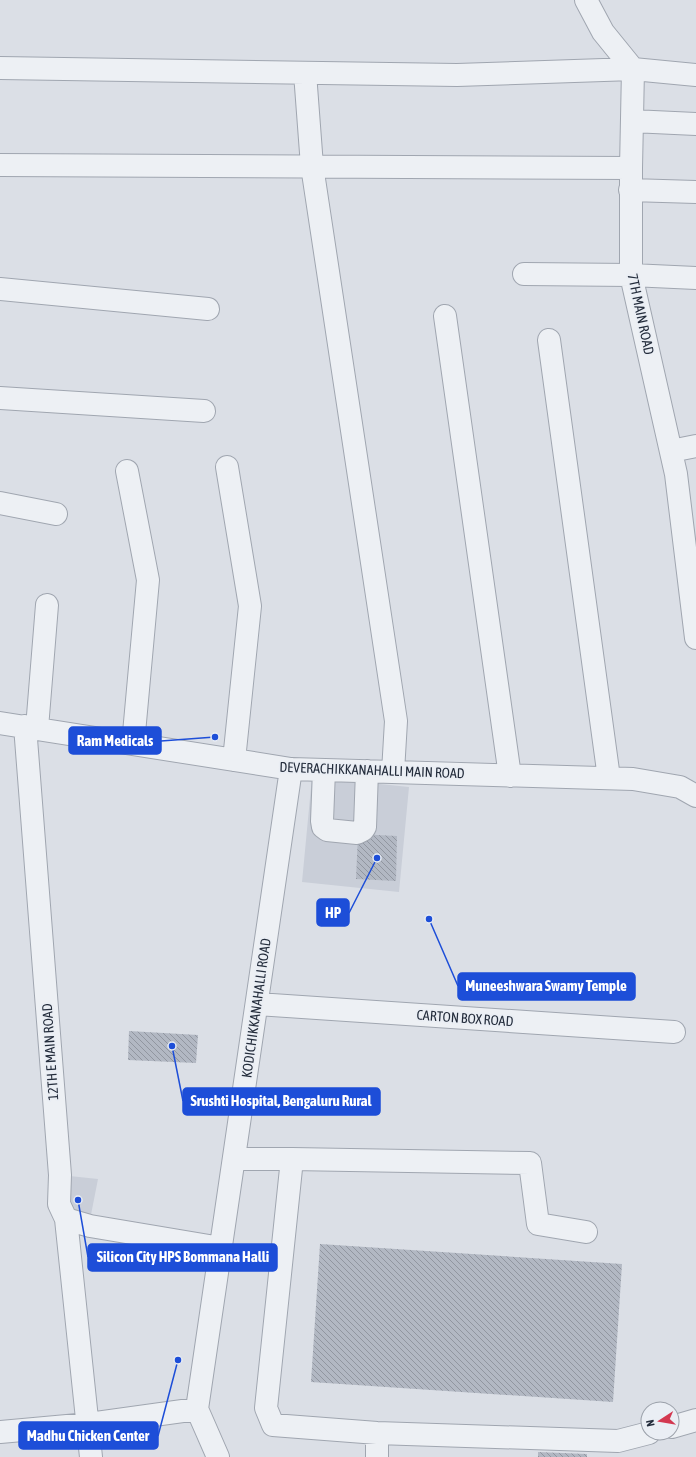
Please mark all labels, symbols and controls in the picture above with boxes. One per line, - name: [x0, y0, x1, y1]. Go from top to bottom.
- street label: 7TH MAIN ROAD: [625, 272, 657, 356]
- callout: Ram Medicals: [69, 727, 161, 754]
- text: Ram Medicals: [77, 732, 154, 749]
- street label: DEVERACHIKKANAHALLI MAIN ROAD: [279, 759, 465, 781]
- callout: HP: [317, 899, 349, 926]
- text: HP: [325, 904, 342, 921]
- street label: KODICHIKKANAHALLI ROAD: [238, 937, 274, 1079]
- callout: Muneeshwara Swamy Temple: [458, 973, 635, 1000]
- text: Muneeshwara Swamy Temple: [465, 977, 627, 994]
- street label: 12TH E MAIN ROAD: [39, 1003, 61, 1101]
- street label: CARTON BOX ROAD: [416, 1007, 514, 1029]
- callout: Srushti Hospital, Bengaluru Rural: [183, 1088, 380, 1115]
- text: Srushti Hospital, Bengaluru Rural: [190, 1092, 373, 1109]
- callout: Silicon City HPS Bommana Halli: [88, 1244, 277, 1271]
- text: Silicon City HPS Bommana Halli: [97, 1248, 269, 1265]
- north arrow: [640, 1401, 680, 1441]
- text: N: [644, 1419, 657, 1428]
- callout: Madhu Chicken Center: [19, 1422, 158, 1449]
- text: Madhu Chicken Center: [27, 1427, 150, 1444]

